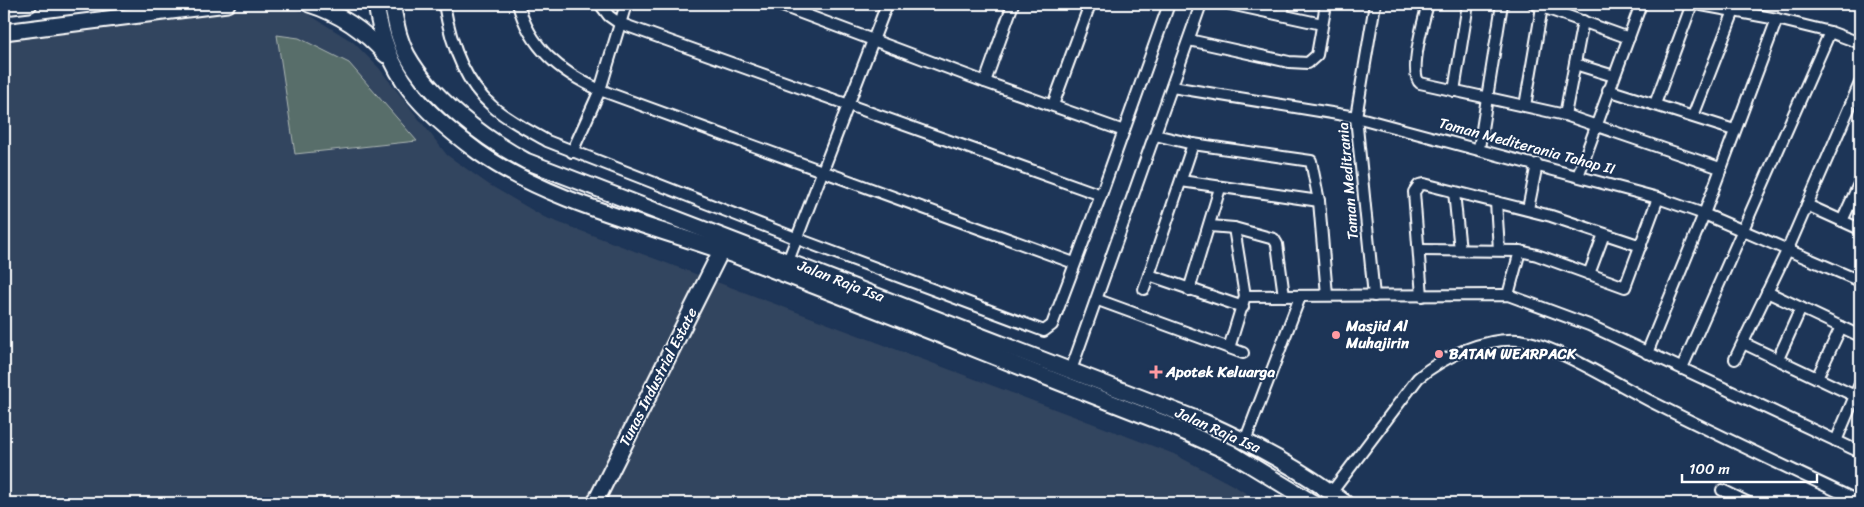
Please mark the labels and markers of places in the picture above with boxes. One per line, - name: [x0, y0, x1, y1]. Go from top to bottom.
- place label: Masjid Al Muhajirin: [1345, 313, 1410, 356]
- marker: Masjid Al Muhajirin: [1330, 329, 1342, 341]
- place label: BATAM WEARPACK: [1449, 341, 1577, 367]
- marker: BATAM WEARPACK: [1433, 348, 1445, 360]
- place label: Apotek Keluarga: [1165, 359, 1275, 385]
- marker: Apotek Keluarga: [1150, 366, 1162, 378]

